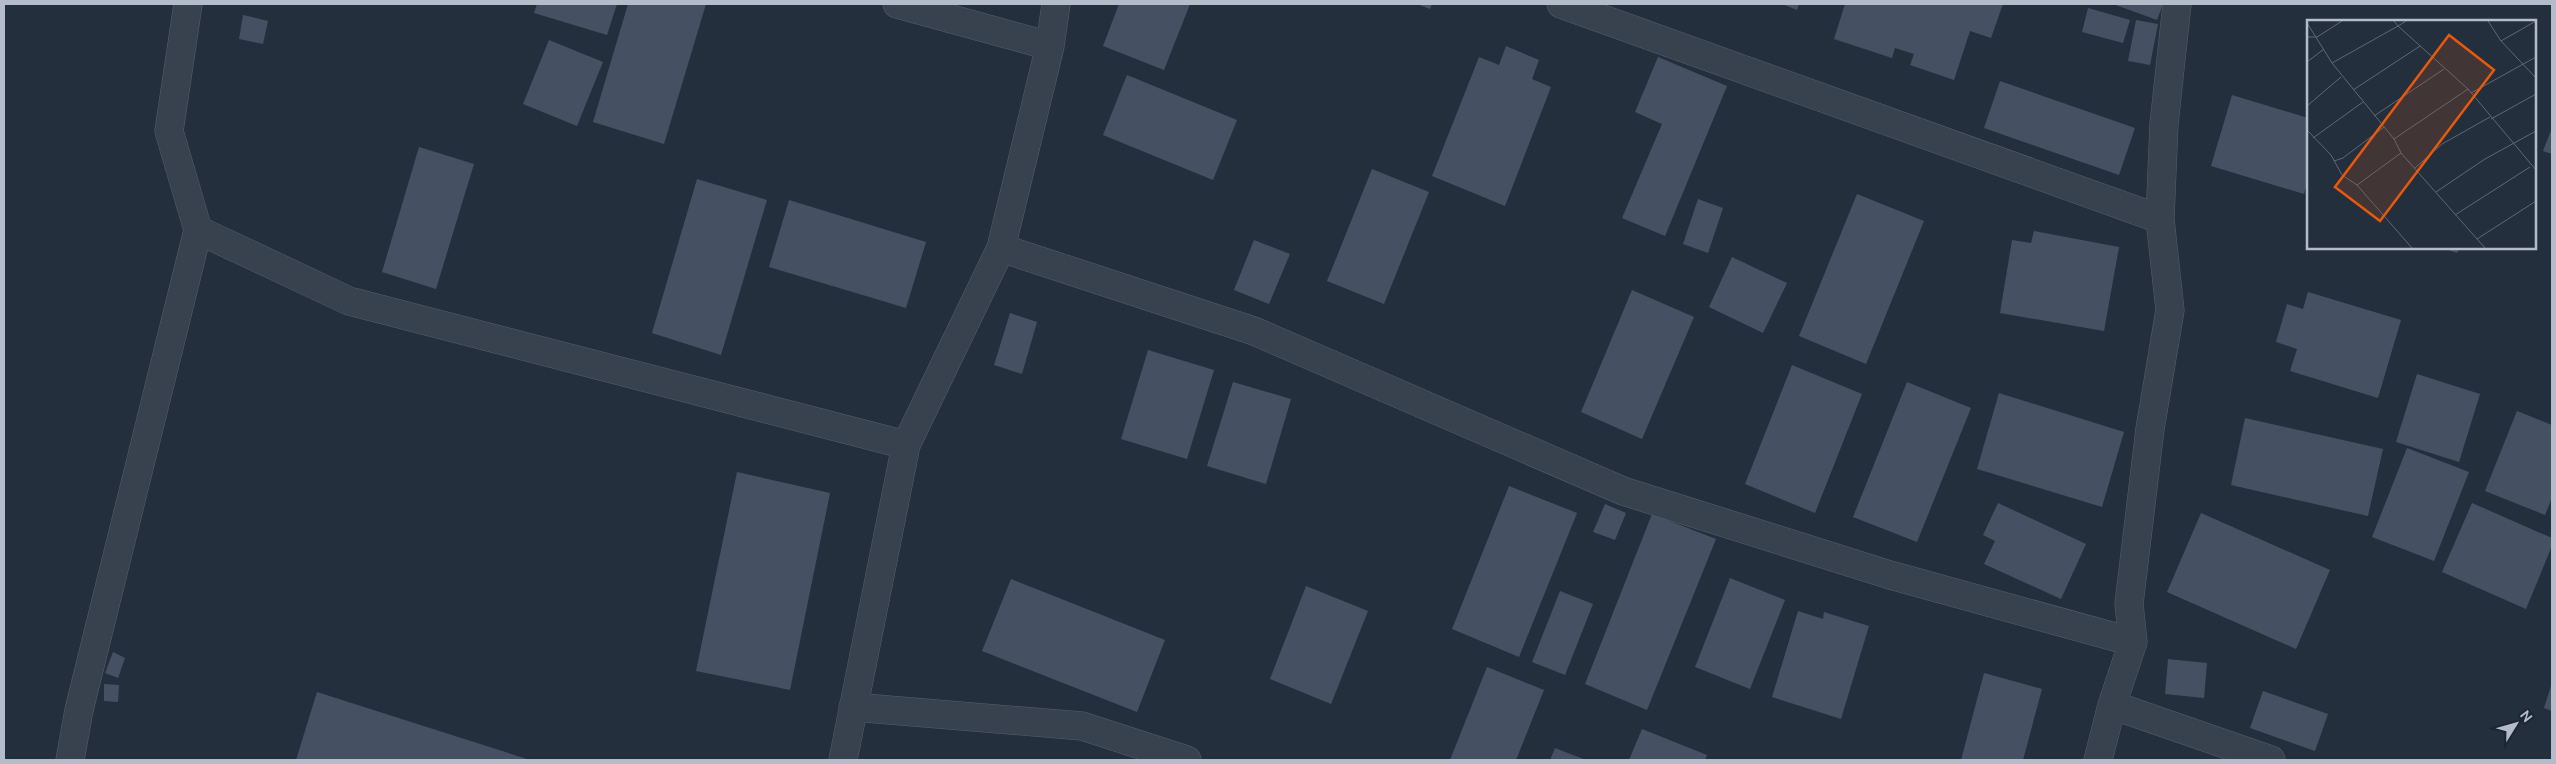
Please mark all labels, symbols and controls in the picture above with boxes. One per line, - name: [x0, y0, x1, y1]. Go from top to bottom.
- inset map: [2307, 20, 2536, 249]
- north arrow: [2491, 699, 2541, 749]
- text: N: [2517, 707, 2536, 725]

